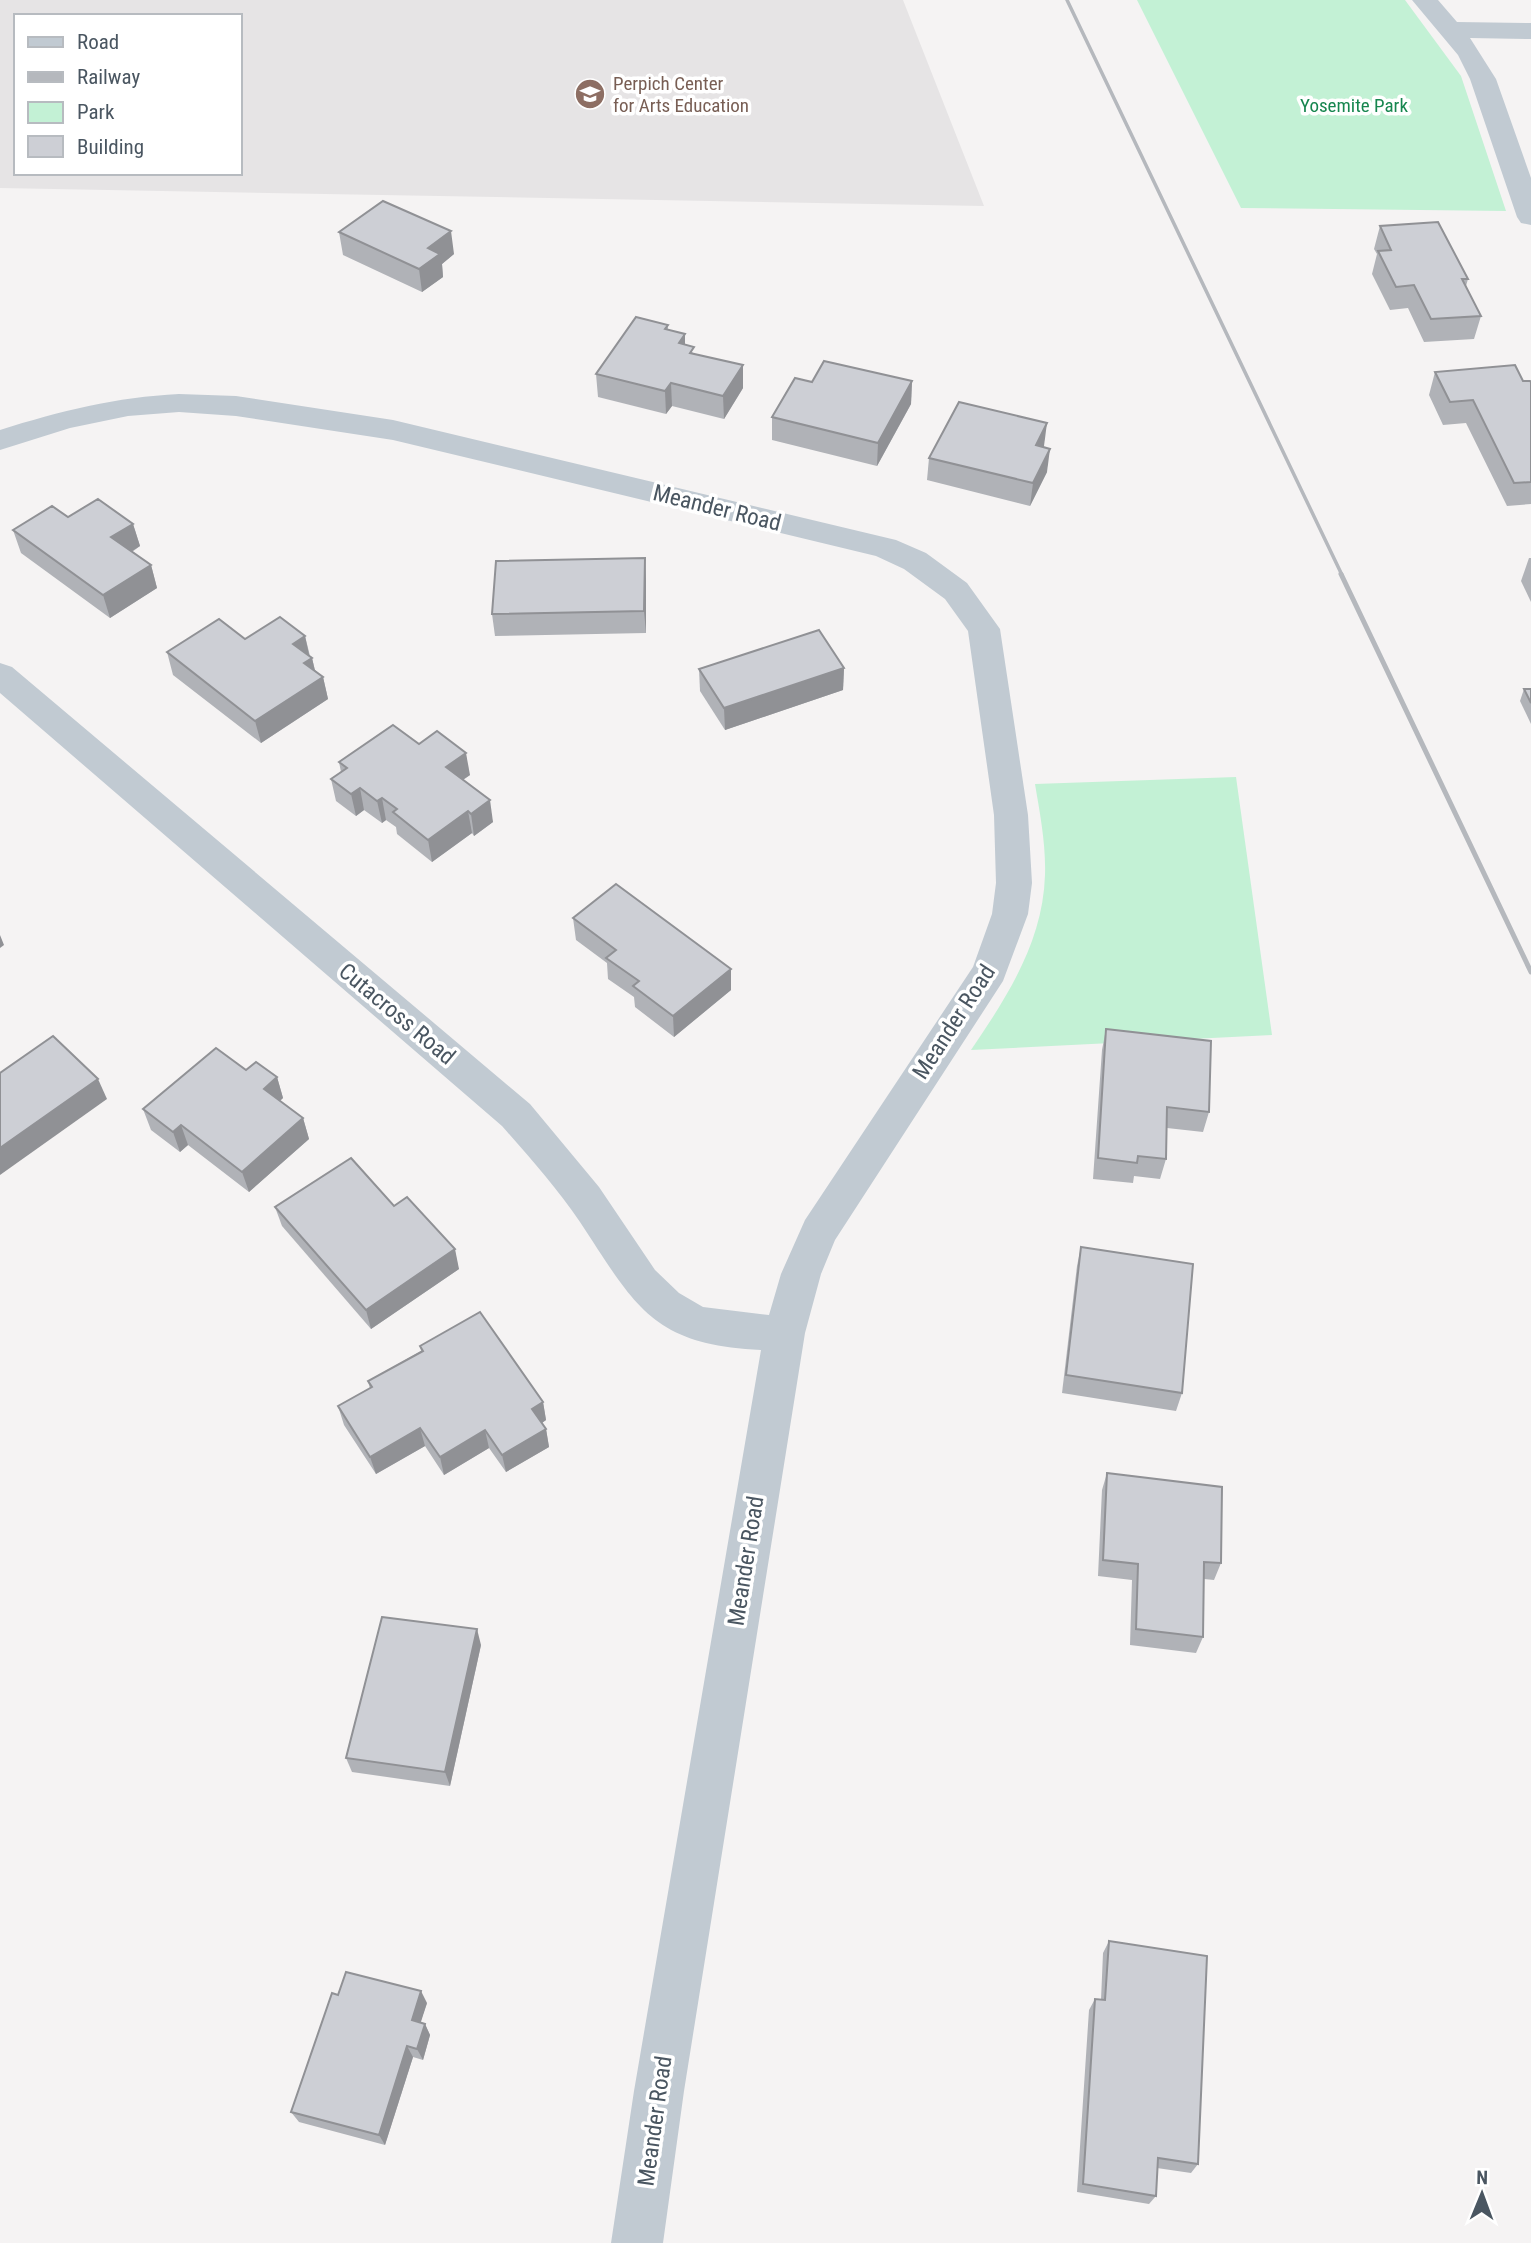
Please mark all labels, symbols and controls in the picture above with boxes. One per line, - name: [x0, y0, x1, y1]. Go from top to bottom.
- legend: [14, 14, 242, 175]
- text: Road: [77, 30, 119, 54]
- text: Railway: [77, 65, 140, 89]
- place label: Perpich Center for Arts Education: [613, 72, 749, 117]
- school or university icon: Perpich Center for Arts Education: [573, 77, 607, 111]
- park label: Yosemite Park: [1300, 94, 1408, 117]
- text: Park: [77, 100, 115, 124]
- text: Building: [77, 135, 144, 159]
- street label: Meander Road: [650, 479, 784, 537]
- street label: Cutacross Road: [333, 958, 461, 1070]
- street label: Meander Road: [907, 960, 1001, 1084]
- street label: Meander Road: [722, 1494, 770, 1628]
- street label: Meander Road: [633, 2054, 677, 2188]
- north arrow: [1447, 2159, 1517, 2229]
- text: N: [1476, 2166, 1488, 2189]

